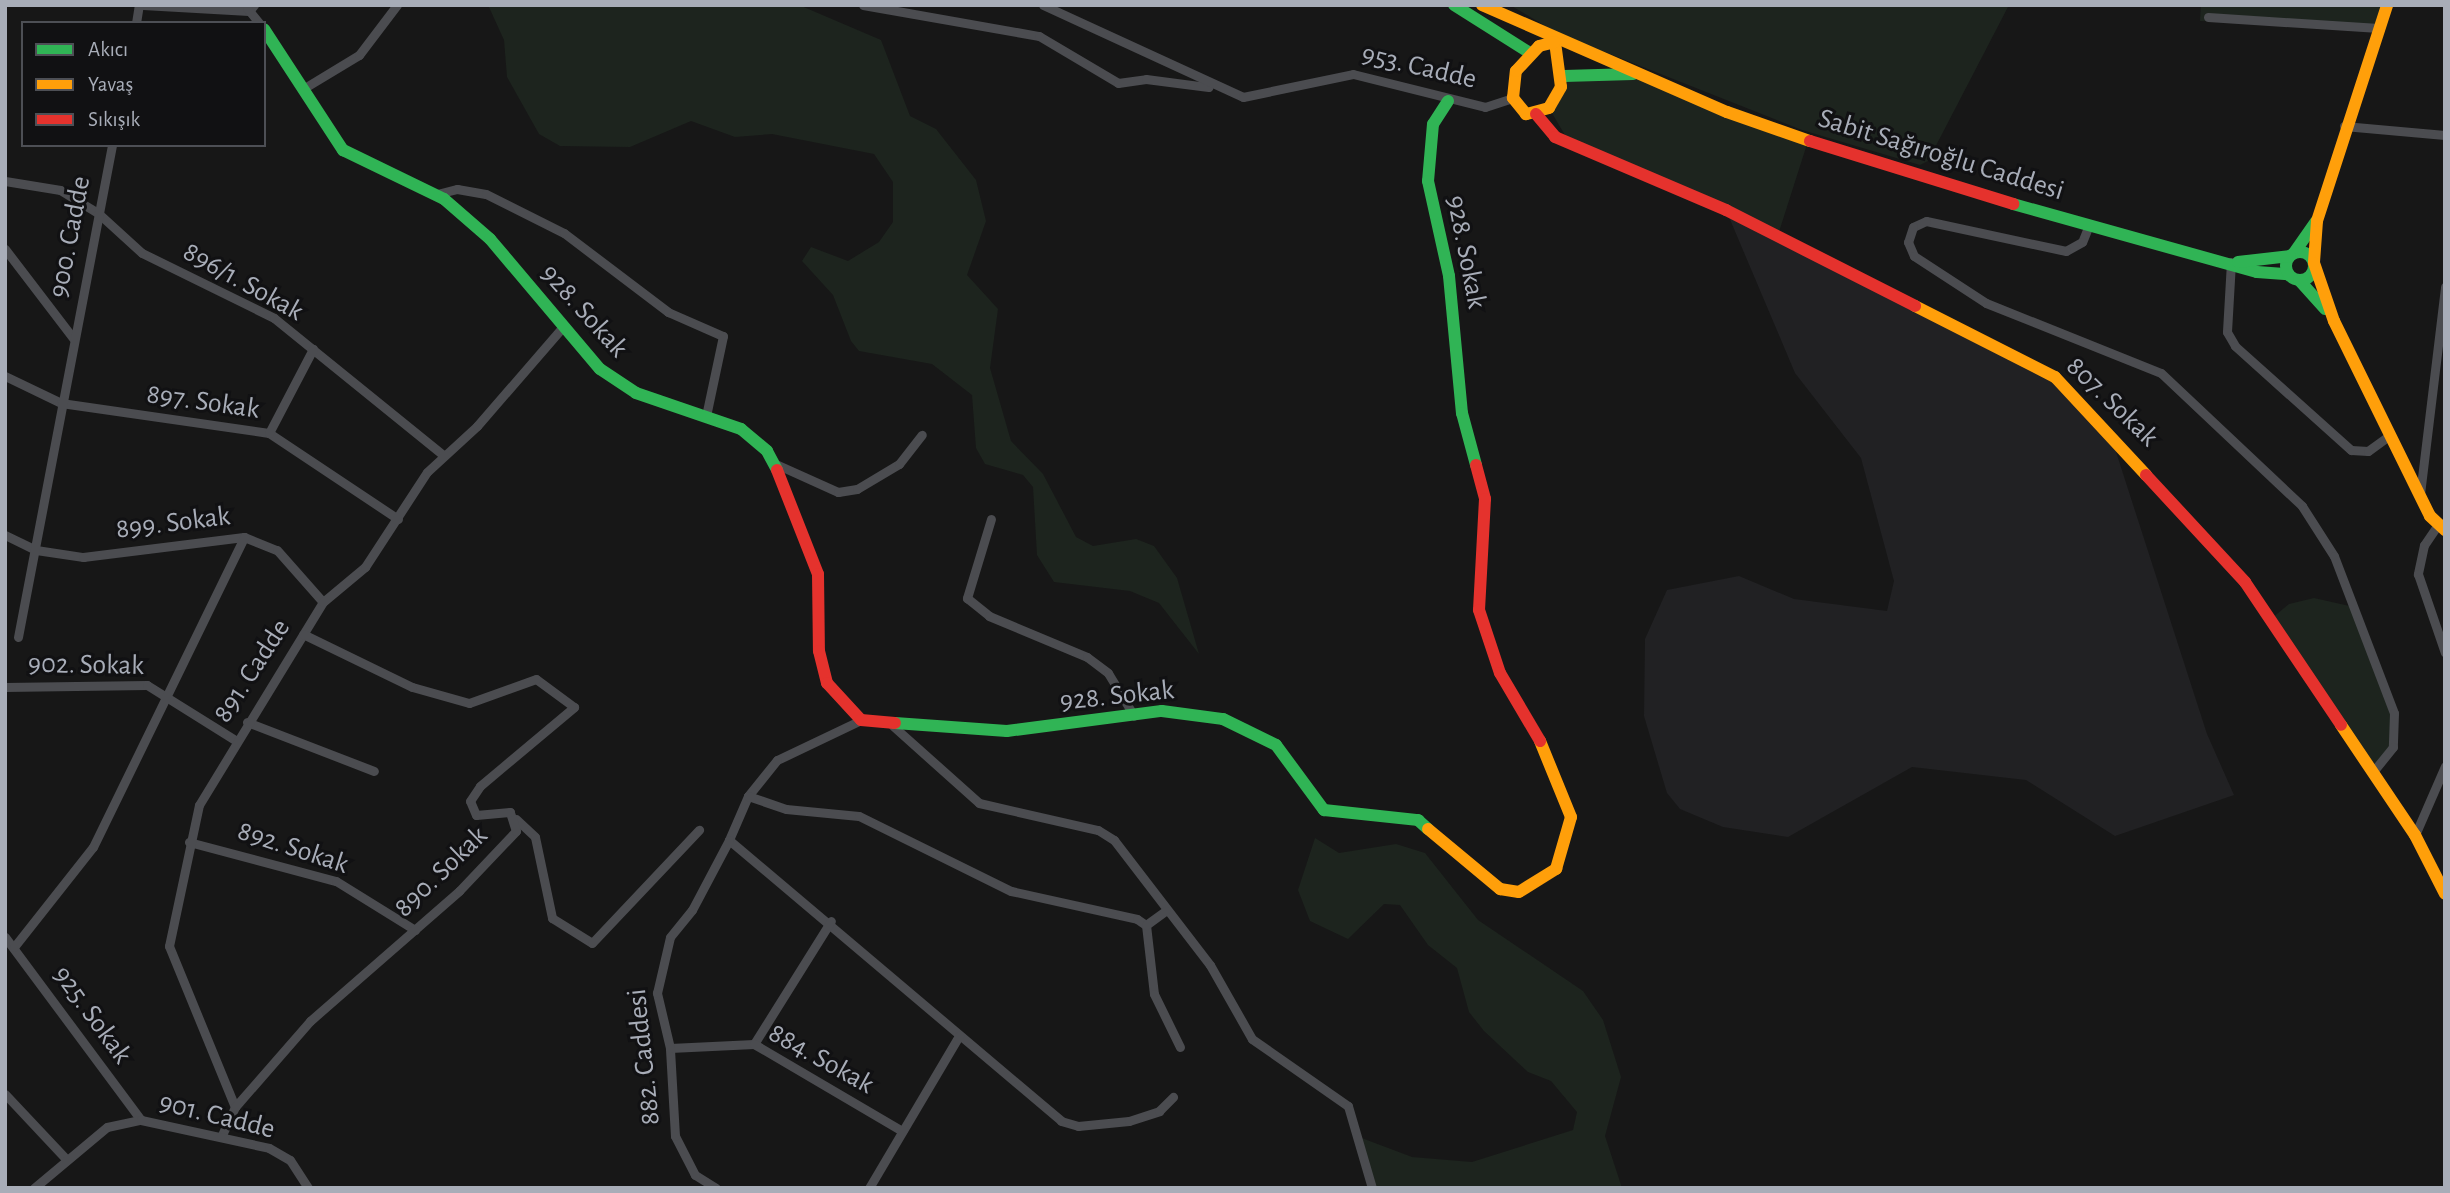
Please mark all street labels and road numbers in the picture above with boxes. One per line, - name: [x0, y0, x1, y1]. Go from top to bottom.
- street label: 953. Cadde: [1358, 37, 1480, 97]
- street label: Sabit Sağıroğlu Caddesi: [1814, 102, 2068, 208]
- street label: 900. Cadde: [42, 173, 98, 301]
- street label: 928. Sokak: [1439, 193, 1493, 311]
- street label: 896/1. Sokak: [177, 235, 309, 329]
- street label: 928. Sokak: [533, 257, 635, 365]
- street label: 807. Sokak: [2059, 350, 2165, 454]
- street label: 897. Sokak: [144, 377, 262, 427]
- street label: 899. Sokak: [114, 499, 232, 547]
- street label: 891. Cadde: [206, 613, 298, 729]
- street label: 902. Sokak: [28, 647, 144, 683]
- street label: 928. Sokak: [1058, 673, 1176, 719]
- street label: 892. Sokak: [233, 814, 353, 882]
- street label: 890. Sokak: [387, 819, 495, 925]
- street label: 925. Sokak: [45, 959, 139, 1071]
- street label: 882. Caddesi: [620, 987, 668, 1127]
- street label: 884. Sokak: [762, 1016, 880, 1102]
- street label: 901. Cadde: [156, 1085, 278, 1147]

